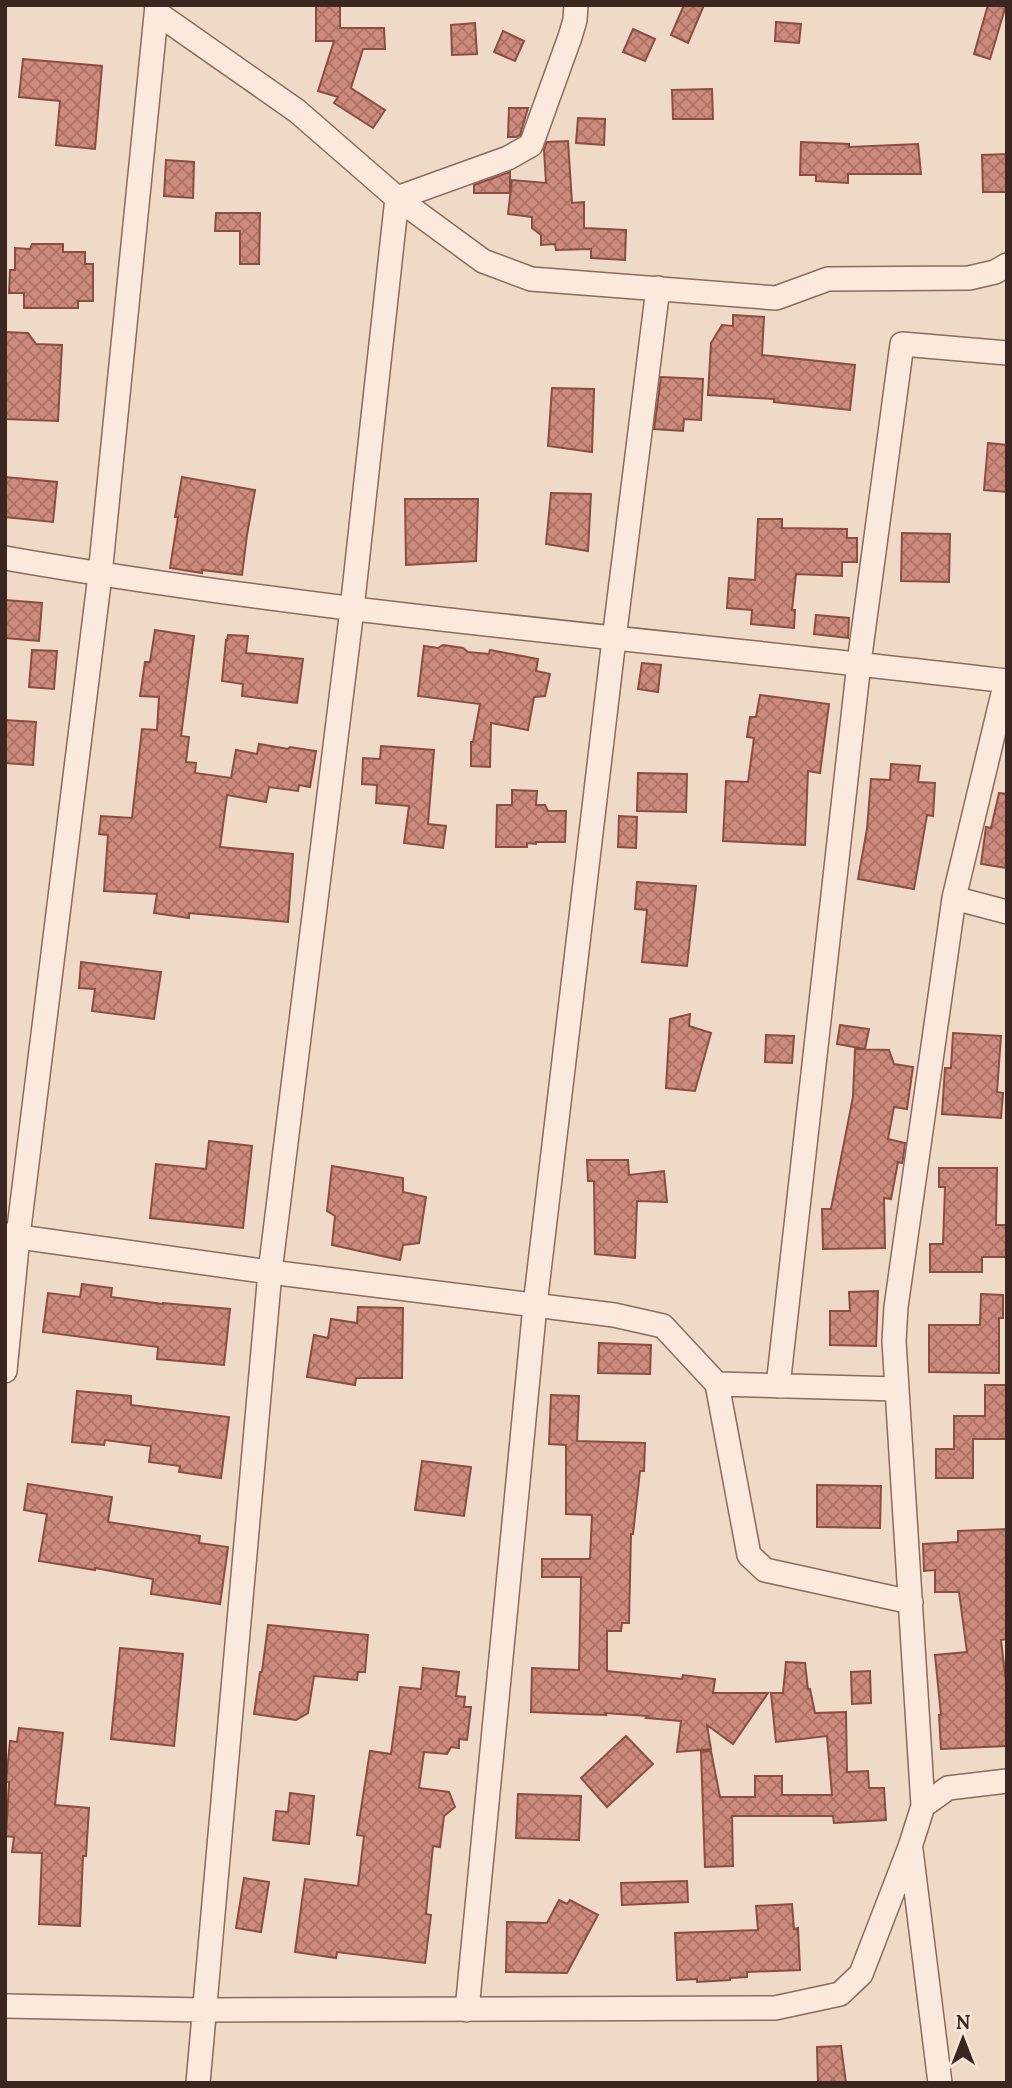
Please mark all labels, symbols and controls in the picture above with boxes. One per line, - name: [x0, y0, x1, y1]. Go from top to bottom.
- north arrow: [928, 2004, 998, 2074]
- text: N: [956, 2010, 971, 2034]

